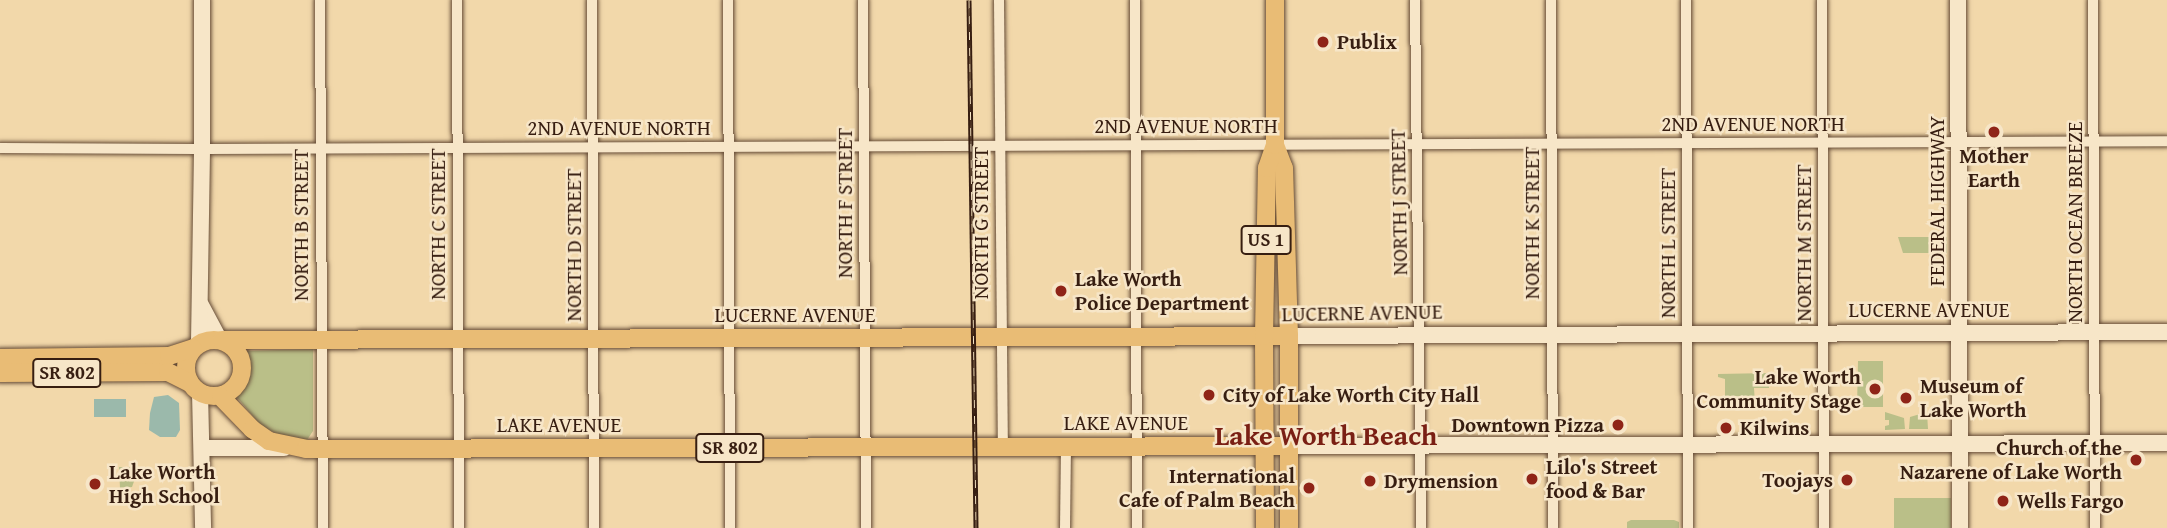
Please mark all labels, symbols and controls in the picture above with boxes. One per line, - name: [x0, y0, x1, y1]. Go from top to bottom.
- place label: Publix: [1337, 29, 1397, 55]
- marker: Publix: [1315, 34, 1331, 50]
- street label: 2ND AVENUE NORTH: [1661, 111, 1845, 137]
- street label: 2ND AVENUE NORTH: [1094, 113, 1278, 139]
- street label: 2ND AVENUE NORTH: [527, 115, 711, 141]
- street label: FEDERAL HIGHWAY: [1924, 116, 1950, 286]
- street label: NORTH OCEAN BREEZE: [2062, 121, 2088, 323]
- marker: Mother Earth: [1986, 124, 2002, 140]
- street label: NORTH F STREET: [832, 128, 858, 278]
- street label: NORTH J STREET: [1385, 128, 1413, 276]
- place label: Mother Earth: [1959, 143, 2029, 193]
- street label: NORTH G STREET: [968, 147, 994, 299]
- street label: NORTH K STREET: [1519, 147, 1545, 299]
- street label: NORTH C STREET: [425, 148, 451, 300]
- street label: NORTH B STREET: [288, 149, 314, 301]
- street label: NORTH M STREET: [1791, 164, 1817, 322]
- street label: NORTH L STREET: [1655, 168, 1681, 318]
- street label: NORTH D STREET: [561, 169, 587, 321]
- road number: US 1: [1240, 224, 1292, 256]
- place label: Lake Worth Police Department: [1075, 266, 1249, 316]
- marker: Lake Worth Police Department: [1053, 283, 1069, 299]
- street label: LUCERNE AVENUE: [1849, 297, 2009, 323]
- street label: LUCERNE AVENUE: [1281, 299, 1443, 327]
- street label: LUCERNE AVENUE: [715, 302, 875, 328]
- road number: SR 802: [32, 358, 102, 388]
- place label: Lake Worth Community Stage: [1697, 364, 1861, 414]
- place label: Museum of Lake Worth: [1920, 373, 2026, 423]
- marker: Lake Worth Community Stage: [1867, 381, 1883, 397]
- place label: City of Lake Worth City Hall: [1223, 382, 1479, 408]
- marker: City of Lake Worth City Hall: [1201, 387, 1217, 403]
- marker: Museum of Lake Worth: [1898, 390, 1914, 406]
- street label: LAKE AVENUE: [1064, 410, 1188, 436]
- street label: LAKE AVENUE: [497, 412, 621, 438]
- place label: Downtown Pizza: [1451, 412, 1604, 438]
- place label: Kilwins: [1740, 415, 1809, 441]
- marker: Downtown Pizza: [1610, 417, 1626, 433]
- district label: Lake Worth Beach: [1215, 418, 1437, 452]
- marker: Kilwins: [1718, 420, 1734, 436]
- road number: SR 802: [695, 432, 765, 463]
- place label: Church of the Nazarene of Lake Worth: [1900, 435, 2122, 485]
- marker: Church of the Nazarene of Lake Worth: [2128, 452, 2144, 468]
- place label: Lilo's Street food & Bar: [1546, 454, 1658, 504]
- place label: Lake Worth High School: [109, 459, 220, 509]
- place label: International Cafe of Palm Beach: [1119, 463, 1295, 513]
- place label: Toojays: [1762, 467, 1833, 493]
- place label: Drymension: [1384, 468, 1498, 494]
- marker: Lilo's Street food & Bar: [1524, 471, 1540, 487]
- marker: Toojays: [1839, 472, 1855, 488]
- marker: Drymension: [1362, 473, 1378, 489]
- marker: Lake Worth High School: [87, 476, 103, 492]
- marker: International Cafe of Palm Beach: [1301, 480, 1317, 496]
- place label: Wells Fargo: [2017, 488, 2124, 514]
- marker: Wells Fargo: [1995, 493, 2011, 509]

